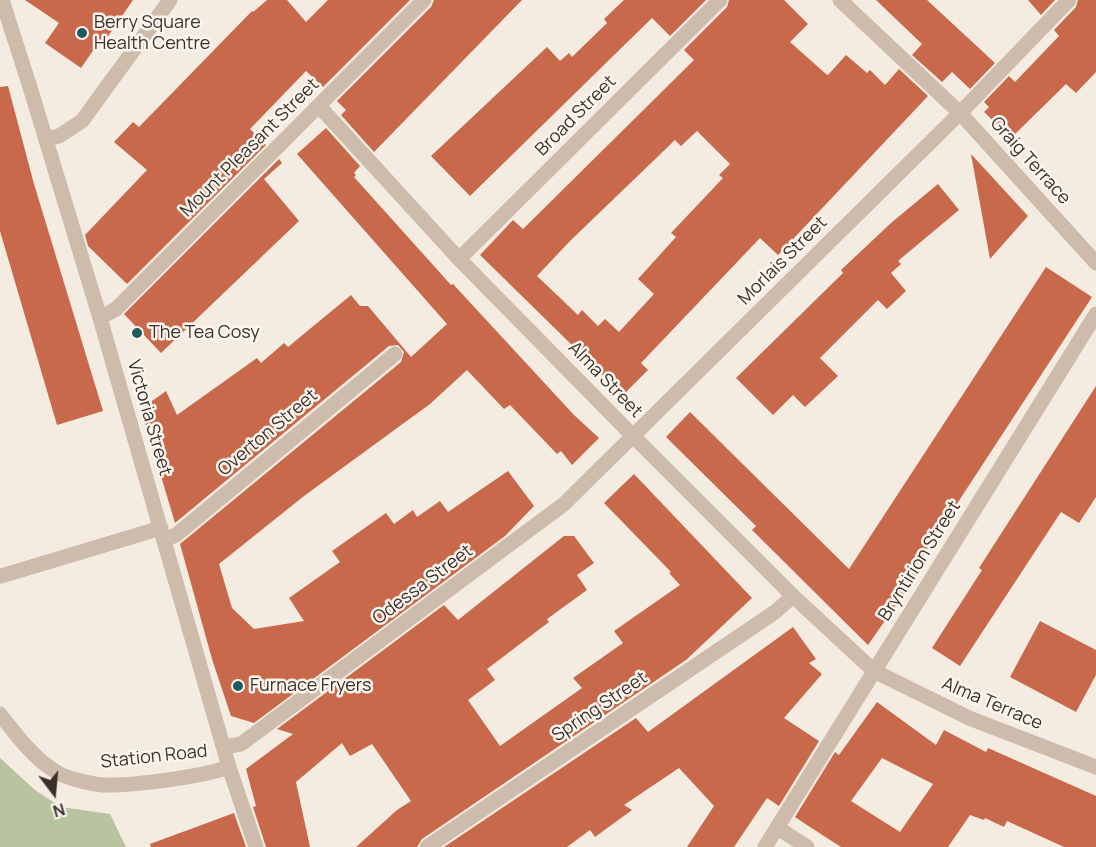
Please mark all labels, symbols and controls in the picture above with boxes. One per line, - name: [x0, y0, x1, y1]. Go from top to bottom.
- place label: Berry Square Health Centre: [94, 12, 210, 54]
- marker: Berry Square Health Centre: [75, 26, 89, 40]
- street label: Broad Street: [531, 71, 621, 161]
- street label: Mount Pleasant Street: [176, 74, 324, 222]
- street label: Graig Terrace: [985, 113, 1075, 209]
- street label: Morlais Street: [734, 212, 832, 310]
- place label: The Tea Cosy: [149, 322, 260, 344]
- marker: The Tea Cosy: [130, 326, 144, 340]
- street label: Alma Street: [563, 337, 647, 423]
- street label: Victoria Street: [122, 358, 176, 478]
- street label: Overton Street: [214, 385, 322, 481]
- street label: Bryntirion Street: [874, 497, 966, 625]
- street label: Odessa Street: [369, 540, 477, 630]
- street label: Spring Street: [548, 667, 652, 747]
- street label: Alma Terrace: [938, 673, 1046, 735]
- place label: Furnace Fryers: [250, 675, 371, 697]
- marker: Furnace Fryers: [231, 679, 245, 693]
- street label: Station Road: [100, 741, 208, 773]
- north arrow: [24, 763, 84, 823]
- text: N: [50, 798, 68, 822]

